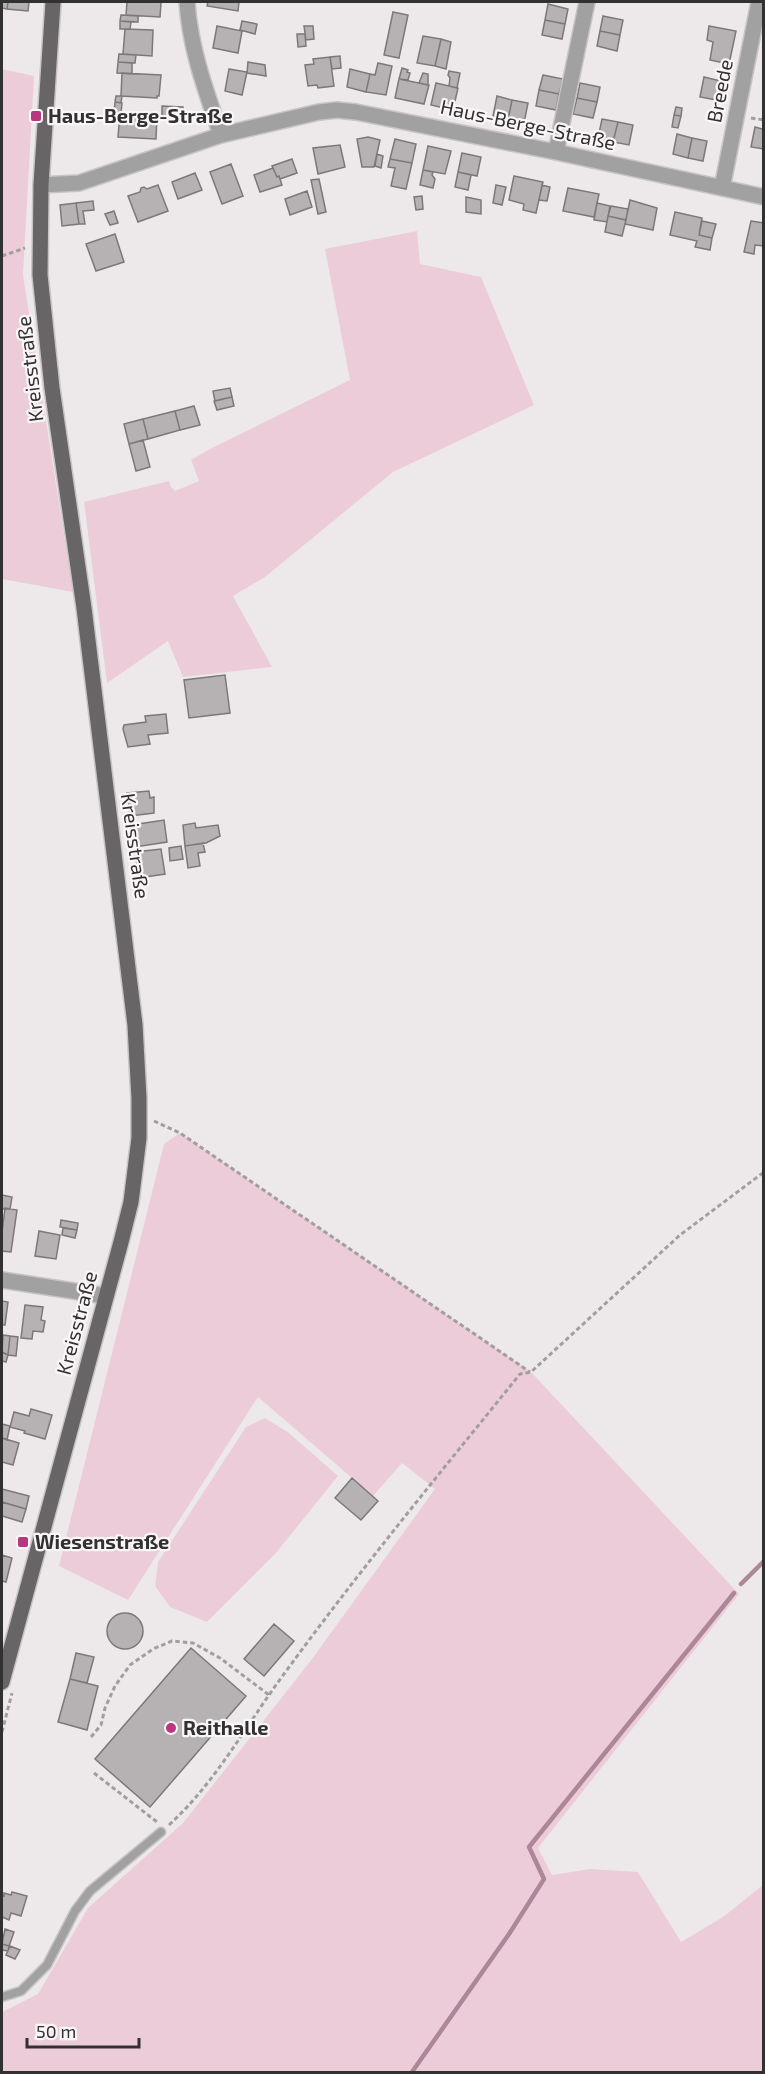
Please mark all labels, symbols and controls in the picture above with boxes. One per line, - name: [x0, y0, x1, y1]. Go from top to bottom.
- street label: Breede: [701, 57, 737, 124]
- street label: Haus-Berge-Straße: [438, 94, 618, 154]
- place label: Haus-Berge-Straße: [48, 103, 233, 127]
- marker: Haus-Berge-Straße: [29, 109, 43, 123]
- street label: Kreisstraße: [11, 315, 47, 423]
- street label: Kreisstraße: [117, 791, 155, 900]
- street label: Kreisstraße: [51, 1268, 101, 1377]
- place label: Wiesenstraße: [35, 1529, 169, 1553]
- marker: Wiesenstraße: [16, 1535, 30, 1549]
- place label: Reithalle: [183, 1715, 269, 1739]
- marker: Reithalle: [164, 1721, 178, 1735]
- scale bar: [27, 2011, 140, 2049]
- text: 50 m: [36, 2020, 76, 2042]

